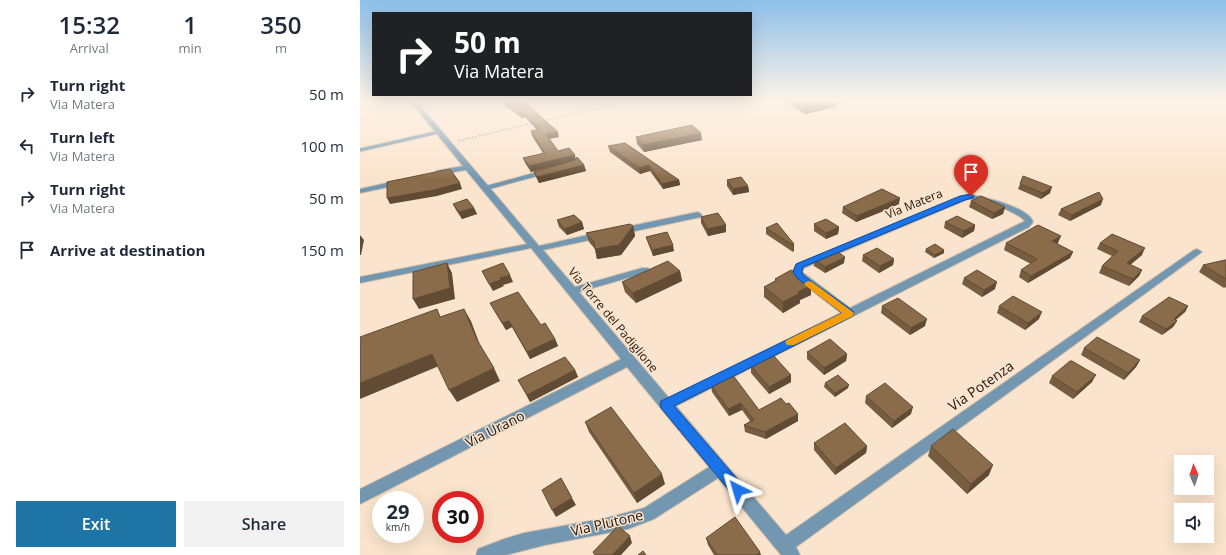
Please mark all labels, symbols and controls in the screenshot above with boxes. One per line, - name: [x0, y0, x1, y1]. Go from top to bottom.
- text: 15:32: [59, 8, 120, 41]
- text: 1: [183, 8, 197, 41]
- text: 350: [260, 8, 301, 41]
- text: 50 m: [454, 23, 521, 61]
- icon: right: [388, 28, 440, 80]
- text: Arrival: [70, 39, 109, 57]
- text: min: [179, 39, 202, 57]
- text: m: [275, 39, 287, 57]
- text: Via Matera: [454, 59, 544, 83]
- text: Turn right: [50, 75, 125, 95]
- icon: right: [16, 83, 38, 105]
- text: 50 m: [309, 84, 344, 104]
- text: Via Matera: [50, 95, 115, 113]
- text: Turn left: [50, 127, 115, 147]
- icon: left: [16, 135, 38, 157]
- text: 100 m: [300, 136, 344, 156]
- text: Via Matera: [50, 147, 115, 165]
- pin: [954, 155, 988, 196]
- icon: arrive: [960, 161, 982, 183]
- text: Turn right: [50, 179, 125, 199]
- street label: Via Matera: [883, 184, 945, 223]
- icon: right: [16, 187, 38, 209]
- text: 50 m: [309, 188, 344, 208]
- text: Via Matera: [50, 199, 115, 217]
- icon: arrive: [16, 239, 38, 261]
- text: Arrive at destination: [50, 240, 205, 260]
- text: 150 m: [300, 240, 344, 260]
- street label: Via Torre del Padiglione: [564, 264, 662, 376]
- street label: Via Potenza: [944, 356, 1017, 415]
- street label: Via Urano: [462, 406, 528, 452]
- north arrow: [1174, 455, 1214, 495]
- map controls: [1174, 455, 1214, 543]
- position arrow: [717, 469, 759, 511]
- speed limit sign: 30: [432, 491, 484, 543]
- text: 29: [387, 498, 409, 525]
- button: Exit: [16, 501, 176, 547]
- button: Share: [184, 501, 344, 547]
- button: sound: [1174, 503, 1214, 543]
- street label: Via Plutone: [569, 505, 645, 540]
- text: km/h: [386, 520, 410, 534]

